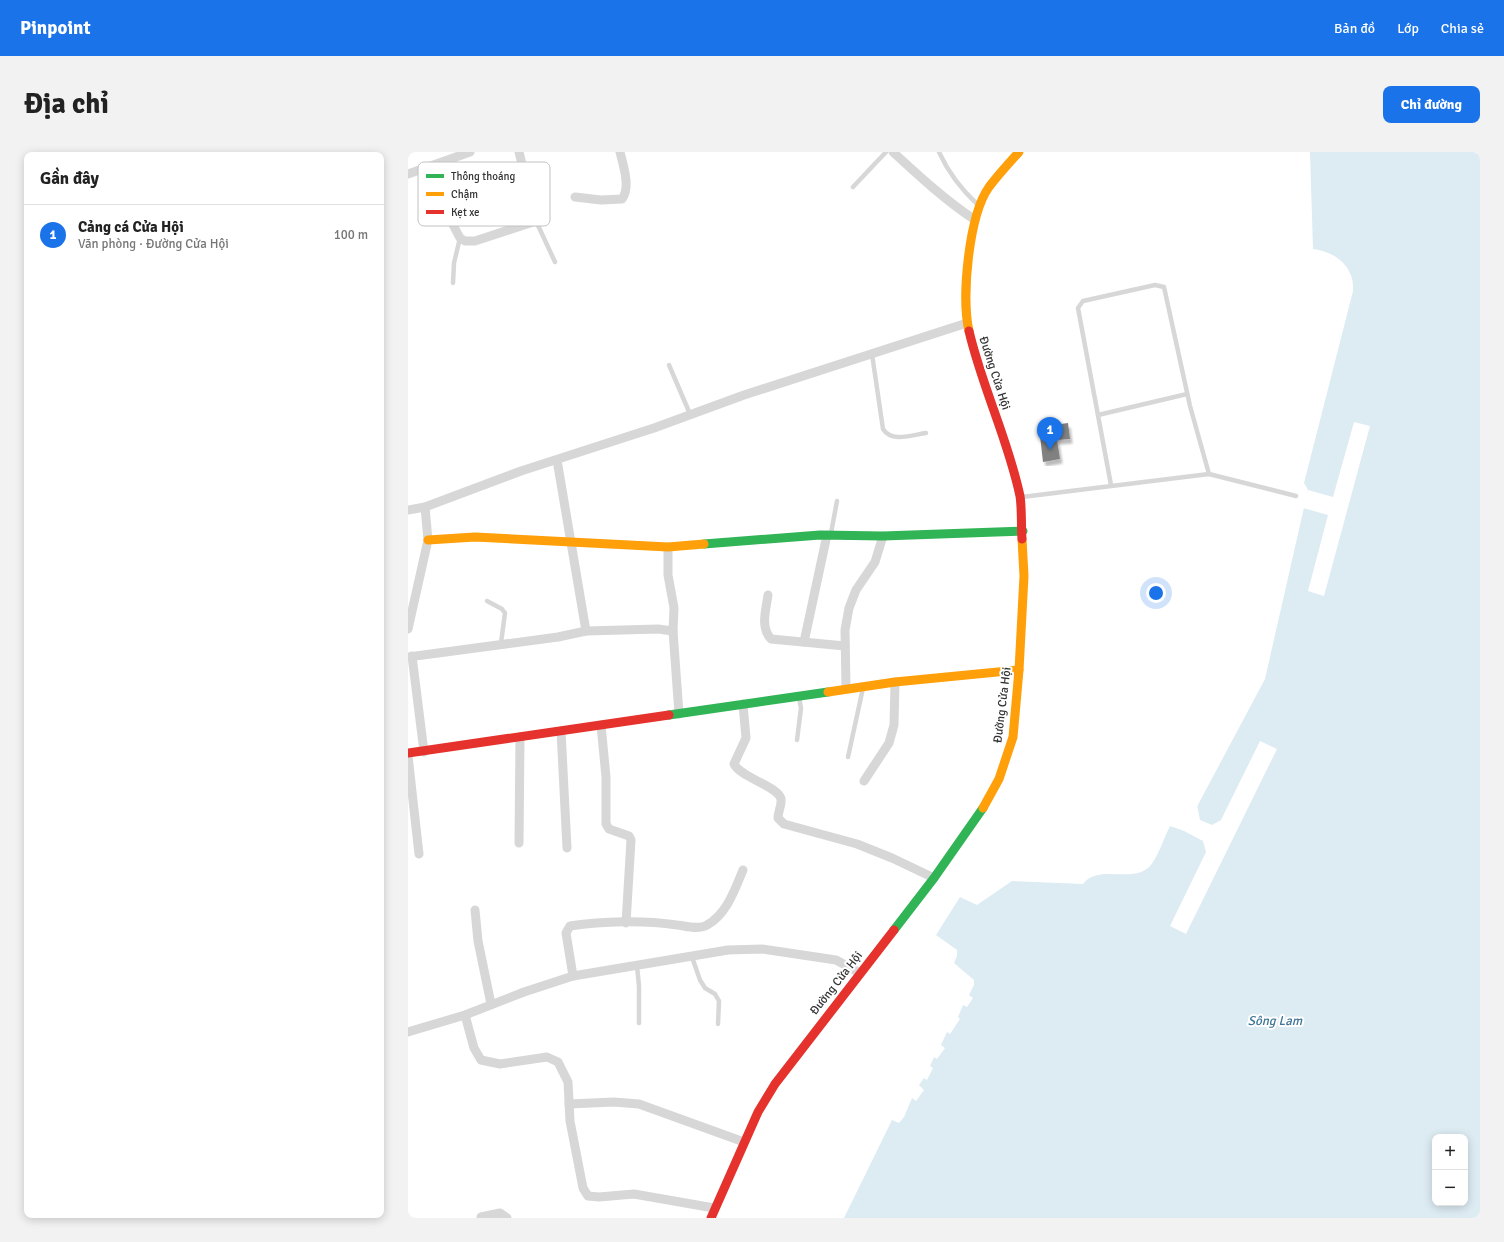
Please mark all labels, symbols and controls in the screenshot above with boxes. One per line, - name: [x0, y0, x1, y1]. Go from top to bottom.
- text: Pinpoint: [20, 16, 91, 40]
- text: Bản đồ: [1334, 20, 1375, 37]
- text: Lớp: [1397, 20, 1419, 37]
- text: Chia sẻ: [1441, 20, 1484, 37]
- button: Chỉ đường: [1383, 86, 1480, 123]
- text: Địa chỉ: [24, 87, 109, 121]
- legend: [418, 162, 550, 226]
- text: Gần đây: [40, 168, 99, 189]
- text: Thông thoáng: [451, 170, 515, 183]
- text: Chậm: [451, 188, 478, 201]
- text: Kẹt xe: [451, 206, 480, 219]
- text: Cảng cá Cửa Hội: [78, 218, 184, 236]
- text: 1: [49, 227, 57, 243]
- text: 100 m: [334, 227, 368, 243]
- text: Văn phòng · Đường Cửa Hội: [78, 236, 229, 252]
- street label: Đường Cửa Hội: [976, 334, 1013, 412]
- pin: 1: [1037, 417, 1063, 450]
- your location: [1146, 583, 1166, 603]
- street label: Đường Cửa Hội: [990, 666, 1015, 744]
- street label: Đường Cửa Hội: [807, 949, 866, 1018]
- water label: Sông Lam: [1248, 1013, 1303, 1029]
- map controls: [1432, 1134, 1468, 1206]
- button: +: [1432, 1134, 1468, 1170]
- button: −: [1432, 1170, 1468, 1206]

